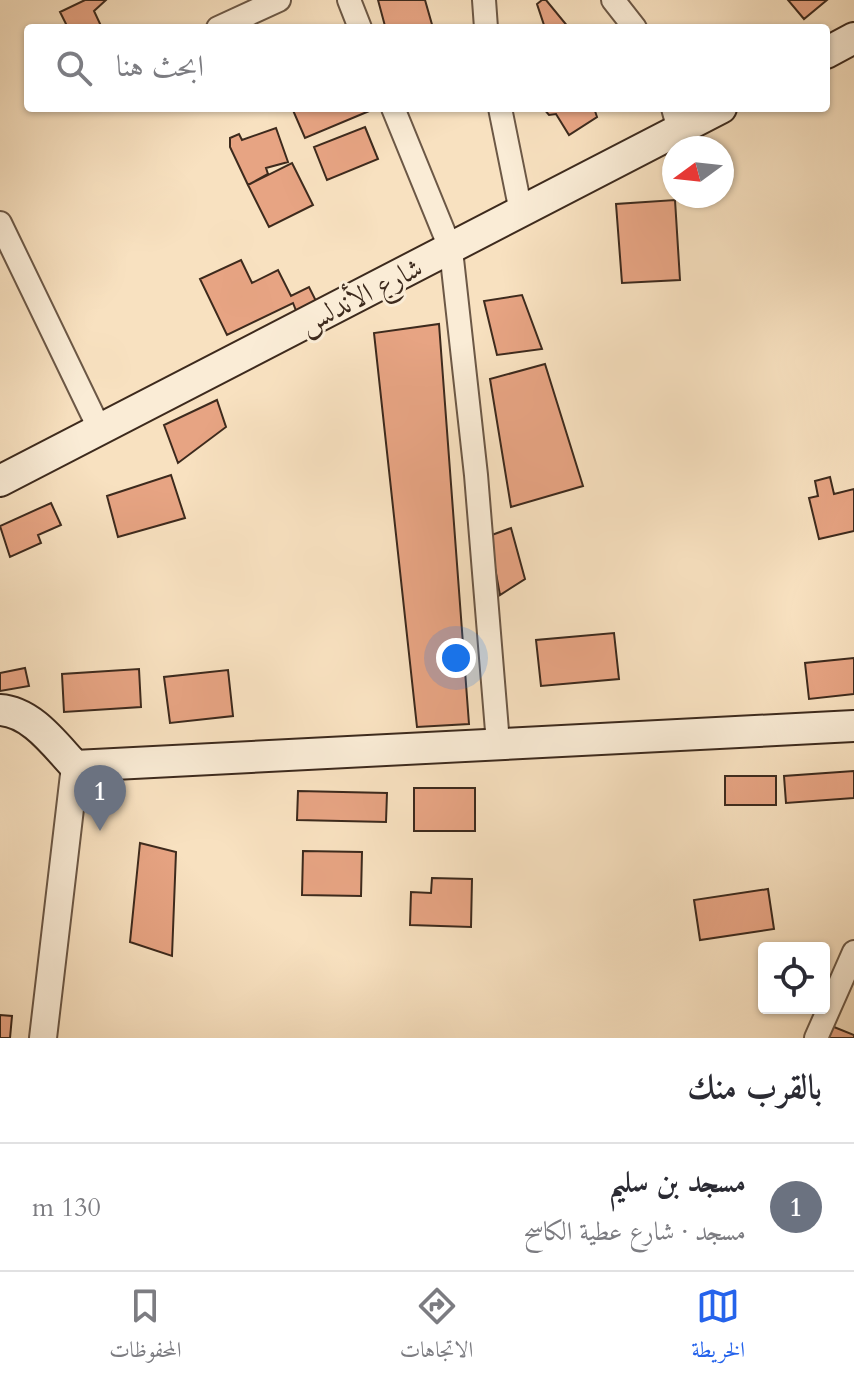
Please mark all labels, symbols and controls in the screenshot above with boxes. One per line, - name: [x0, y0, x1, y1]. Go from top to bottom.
- search box: [24, 24, 830, 112]
- icon: search: [52, 46, 96, 90]
- text: ابحث هنا: [116, 46, 204, 87]
- north arrow: [662, 136, 734, 208]
- street label: شارع الأندلس: [293, 249, 431, 347]
- your location: [436, 638, 476, 678]
- pin: 1: [74, 765, 126, 831]
- map controls: [758, 942, 830, 1014]
- button: locate: [758, 942, 830, 1014]
- text: بالقرب منك: [687, 1064, 822, 1110]
- text: مسجد بن سليم: [609, 1162, 746, 1203]
- text: 130 m: [32, 1190, 101, 1225]
- text: 1: [789, 1190, 803, 1225]
- text: مسجد · شارع عطية الكاسح: [523, 1214, 746, 1249]
- tab: المحفوظات: [109, 1284, 182, 1371]
- tab: الاتجاهات: [400, 1284, 473, 1371]
- tab: الخريطة: [691, 1284, 745, 1371]

